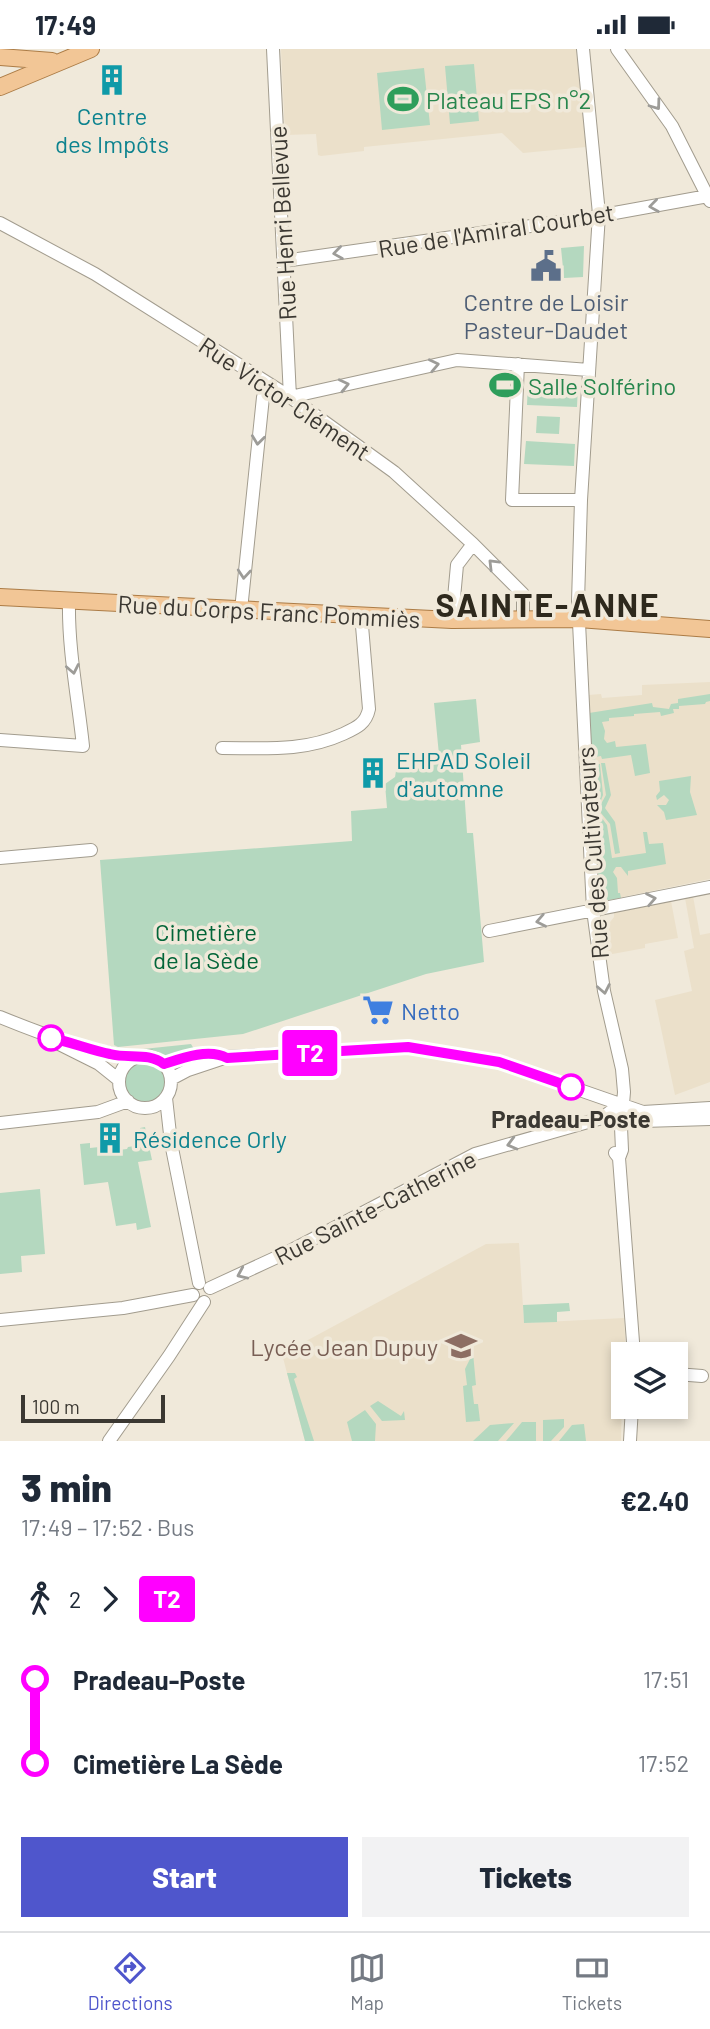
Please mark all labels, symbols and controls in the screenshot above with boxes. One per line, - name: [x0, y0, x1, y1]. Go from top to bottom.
- text: 17:49: [35, 9, 96, 40]
- building icon: Centre des Impôts: [95, 63, 129, 97]
- sports icon: Plateau EPS n°2: [386, 82, 420, 116]
- place label: Plateau EPS n°2: [426, 85, 591, 114]
- one-way arrow: [648, 97, 660, 110]
- place label: Centre des Impôts: [55, 101, 169, 158]
- street label: Rue Henri Bellevue: [262, 125, 302, 321]
- street label: Rue de l'Amiral Courbet: [376, 197, 616, 263]
- one-way arrow: [648, 198, 660, 213]
- one-way arrow: [332, 246, 344, 261]
- public building icon: Centre de Loisir Pasteur-Daudet: [529, 249, 563, 283]
- place label: Centre de Loisir Pasteur-Daudet: [463, 287, 629, 344]
- street label: Rue Victor Clément: [194, 330, 376, 466]
- one-way arrow: [428, 358, 440, 373]
- sports icon: Salle Solférino: [488, 368, 522, 402]
- place label: Salle Solférino: [528, 371, 676, 400]
- one-way arrow: [338, 378, 350, 393]
- one-way arrow: [251, 435, 266, 446]
- one-way arrow: [489, 560, 502, 573]
- one-way arrow: [237, 568, 252, 579]
- district label: SAINTE-ANNE: [435, 585, 661, 623]
- street label: Rue du Corps Franc Pommiès: [117, 589, 421, 633]
- one-way arrow: [65, 663, 80, 675]
- place label: EHPAD Soleil d'automne: [396, 745, 531, 802]
- street label: Rue des Cultivateurs: [570, 746, 614, 960]
- building icon: EHPAD Soleil d'automne: [356, 756, 390, 790]
- one-way arrow: [645, 892, 657, 907]
- one-way arrow: [535, 912, 547, 927]
- park label: Cimetière de la Sède: [153, 917, 259, 974]
- one-way arrow: [596, 983, 611, 995]
- supermarket icon: Netto: [361, 993, 395, 1027]
- place label: Netto: [401, 996, 460, 1025]
- unlabelled marker: [38, 1025, 64, 1051]
- line badge: T2: [278, 1030, 342, 1076]
- text: T2: [296, 1038, 324, 1067]
- marker: Pradeau-Poste: [558, 1074, 584, 1100]
- place label: Pradeau-Poste: [491, 1104, 651, 1133]
- building icon: Résidence Orly: [93, 1121, 127, 1155]
- place label: Résidence Orly: [133, 1124, 287, 1153]
- one-way arrow: [507, 1135, 519, 1150]
- street label: Rue Sainte-Catherine: [269, 1144, 481, 1270]
- one-way arrow: [237, 1265, 249, 1279]
- school or university icon: Lycée Jean Dupuy: [444, 1329, 478, 1363]
- place label: Lycée Jean Dupuy: [250, 1332, 438, 1361]
- map controls: [611, 1342, 688, 1419]
- button: layers: [611, 1342, 688, 1419]
- scale bar: [21, 1392, 164, 1424]
- text: 100 m: [32, 1395, 80, 1418]
- text: 3 min: [21, 1464, 112, 1510]
- text: €2.40: [620, 1485, 689, 1516]
- text: 17:49 – 17:52 · Bus: [21, 1513, 194, 1541]
- icon: walk: [21, 1580, 59, 1618]
- icon: forward: [91, 1580, 129, 1618]
- text: T2: [153, 1584, 181, 1613]
- text: 2: [69, 1585, 81, 1613]
- text: Pradeau-Poste: [73, 1664, 246, 1695]
- text: 17:51: [643, 1665, 689, 1693]
- text: Cimetière La Sède: [73, 1748, 283, 1779]
- text: 17:52: [638, 1749, 689, 1777]
- button: Start: [21, 1837, 348, 1917]
- button: Tickets: [362, 1837, 689, 1917]
- tab: Directions: [88, 1949, 173, 2014]
- tab: Map: [348, 1949, 386, 2014]
- tab: Tickets: [562, 1949, 622, 2014]

